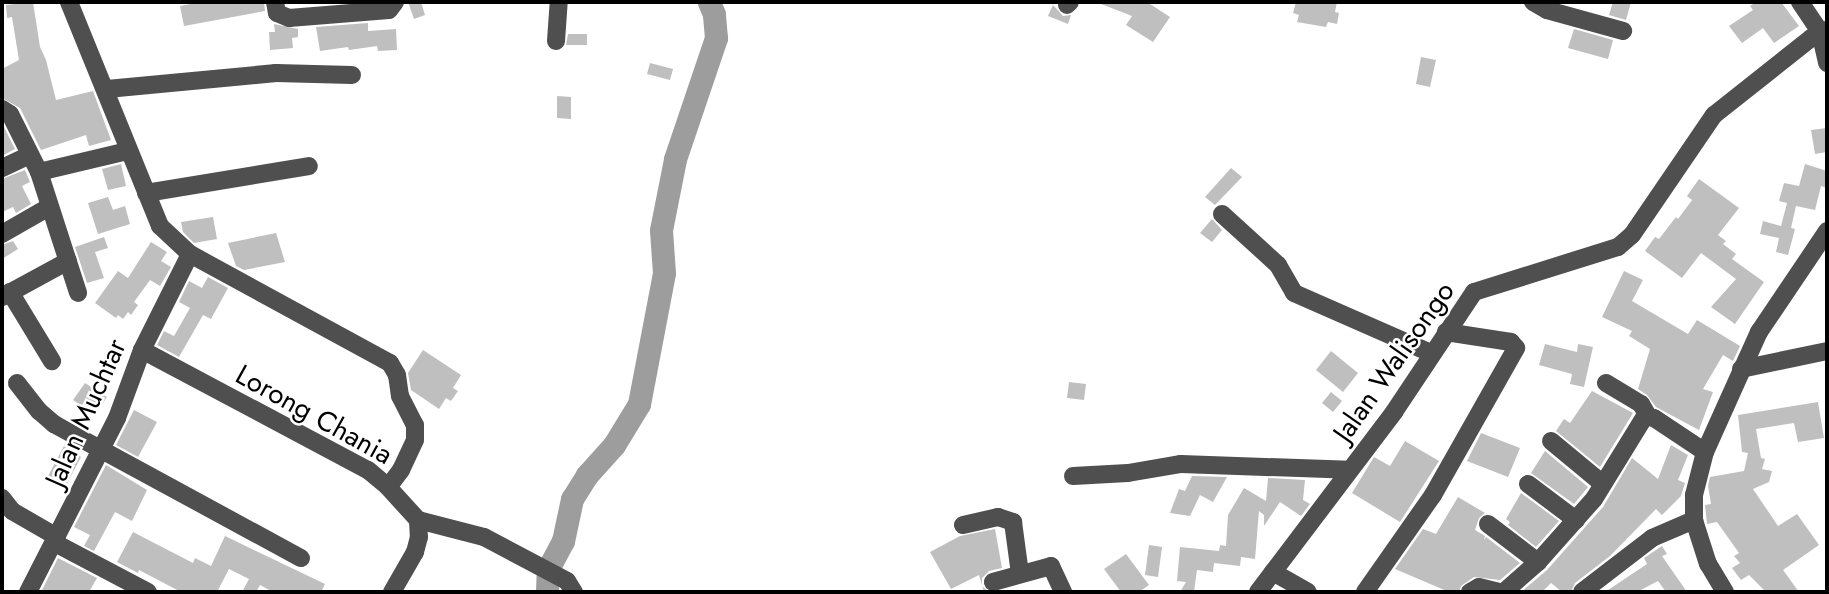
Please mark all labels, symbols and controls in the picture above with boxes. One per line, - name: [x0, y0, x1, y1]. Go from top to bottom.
- street label: Jalan Walisongo: [1326, 275, 1462, 449]
- street label: Jalan Muchtar: [38, 334, 134, 492]
- street label: Lorong Chania: [230, 358, 398, 472]

